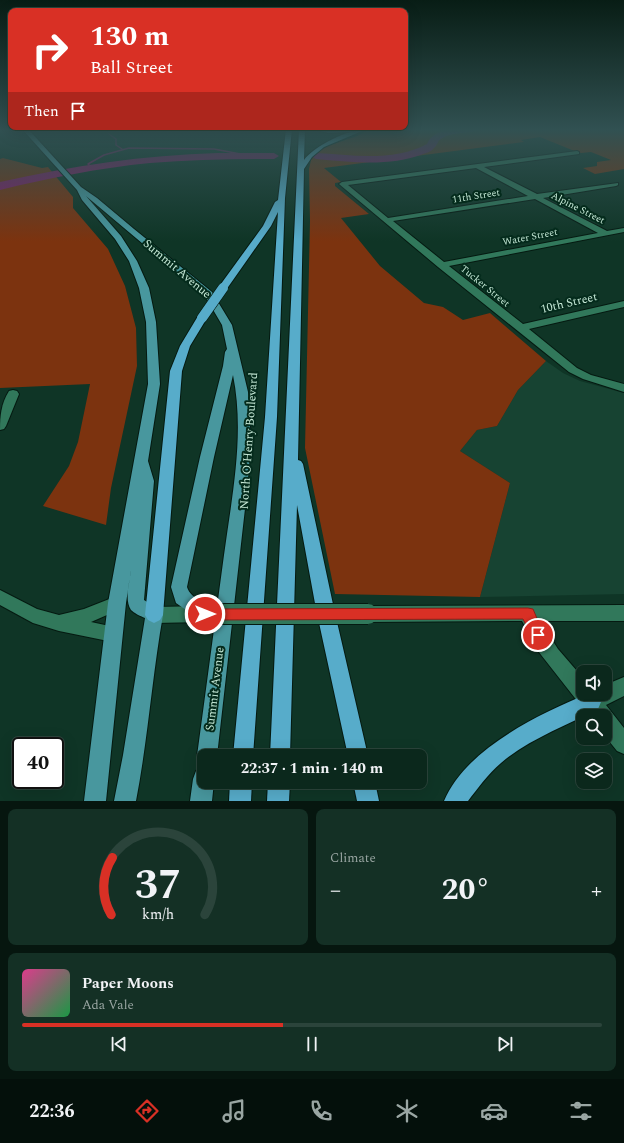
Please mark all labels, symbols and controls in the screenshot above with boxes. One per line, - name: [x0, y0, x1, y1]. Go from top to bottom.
- text: 130 m: [90, 15, 169, 58]
- icon: right: [24, 24, 76, 76]
- text: Ball Street: [90, 54, 173, 81]
- text: Then: [24, 100, 59, 123]
- icon: arrive: [67, 100, 89, 122]
- street label: 11th Street: [451, 184, 501, 208]
- street label: Alpine Street: [548, 188, 608, 229]
- street label: Water Street: [501, 224, 559, 250]
- street label: Summit Avenue: [139, 235, 216, 303]
- street label: Tucker Street: [457, 261, 514, 311]
- street label: 10th Street: [539, 287, 599, 319]
- street label: North O'Henry Boulevard: [235, 371, 263, 510]
- position arrow: [184, 593, 226, 635]
- pin: [521, 618, 555, 652]
- icon: arrive: [527, 624, 549, 646]
- street label: Summit Avenue: [200, 646, 230, 732]
- map controls: [576, 665, 612, 789]
- button: sound: [576, 665, 612, 701]
- button: search: [576, 709, 612, 745]
- speed limit sign: 40: [12, 737, 64, 789]
- button: layers: [576, 753, 612, 789]
- text: 22:37 · 1 min · 140 m: [241, 757, 383, 780]
- text: Climate: [330, 848, 376, 868]
- text: 37: [135, 854, 181, 917]
- text: 20°: [442, 867, 490, 913]
- text: −: [330, 874, 341, 907]
- text: +: [591, 874, 602, 907]
- text: km/h: [142, 904, 174, 926]
- text: Paper Moons: [82, 972, 174, 995]
- text: Ada Vale: [82, 995, 134, 1015]
- icon: previous: [108, 1033, 130, 1055]
- icon: pause: [301, 1033, 323, 1055]
- icon: next: [494, 1033, 516, 1055]
- icon: directions: [133, 1097, 161, 1125]
- icon: music: [220, 1097, 248, 1125]
- icon: phone: [307, 1097, 335, 1125]
- icon: climate: [393, 1097, 421, 1125]
- icon: car: [480, 1097, 508, 1125]
- icon: filters: [567, 1097, 595, 1125]
- text: 22:36: [29, 1098, 75, 1125]

